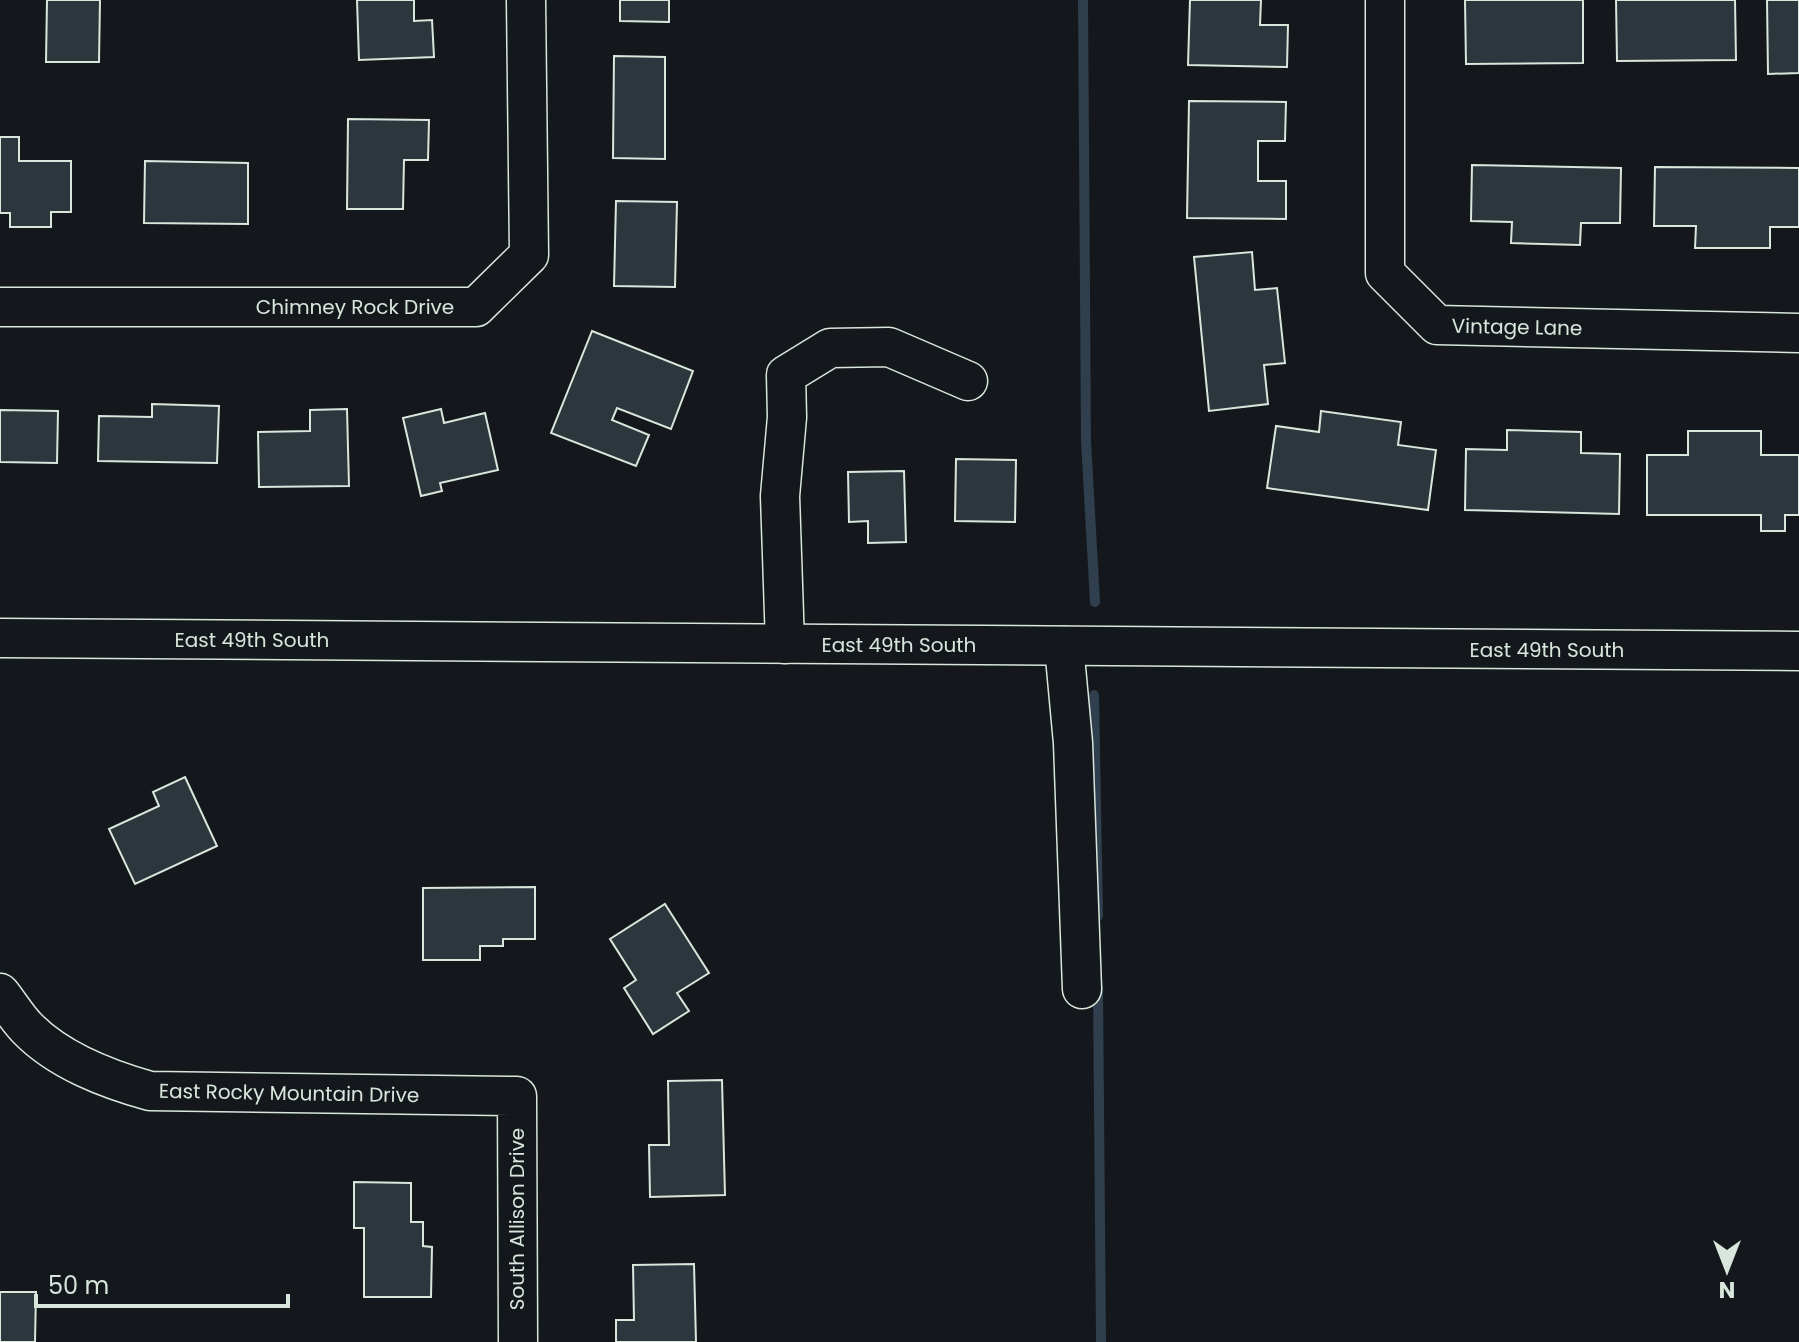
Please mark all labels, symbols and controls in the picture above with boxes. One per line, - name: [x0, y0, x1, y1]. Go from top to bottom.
- street label: Chimney Rock Drive: [256, 293, 454, 321]
- street label: Vintage Lane: [1451, 312, 1583, 342]
- street label: East 49th South: [175, 626, 329, 654]
- street label: East 49th South: [822, 631, 976, 659]
- street label: East 49th South: [1470, 636, 1624, 664]
- street label: East Rocky Mountain Drive: [159, 1077, 419, 1109]
- street label: South Allison Drive: [503, 1128, 531, 1310]
- north arrow: [1687, 1230, 1767, 1310]
- scale bar: [36, 1258, 288, 1308]
- text: 50 m: [48, 1269, 109, 1302]
- text: N: [1719, 1274, 1735, 1305]

